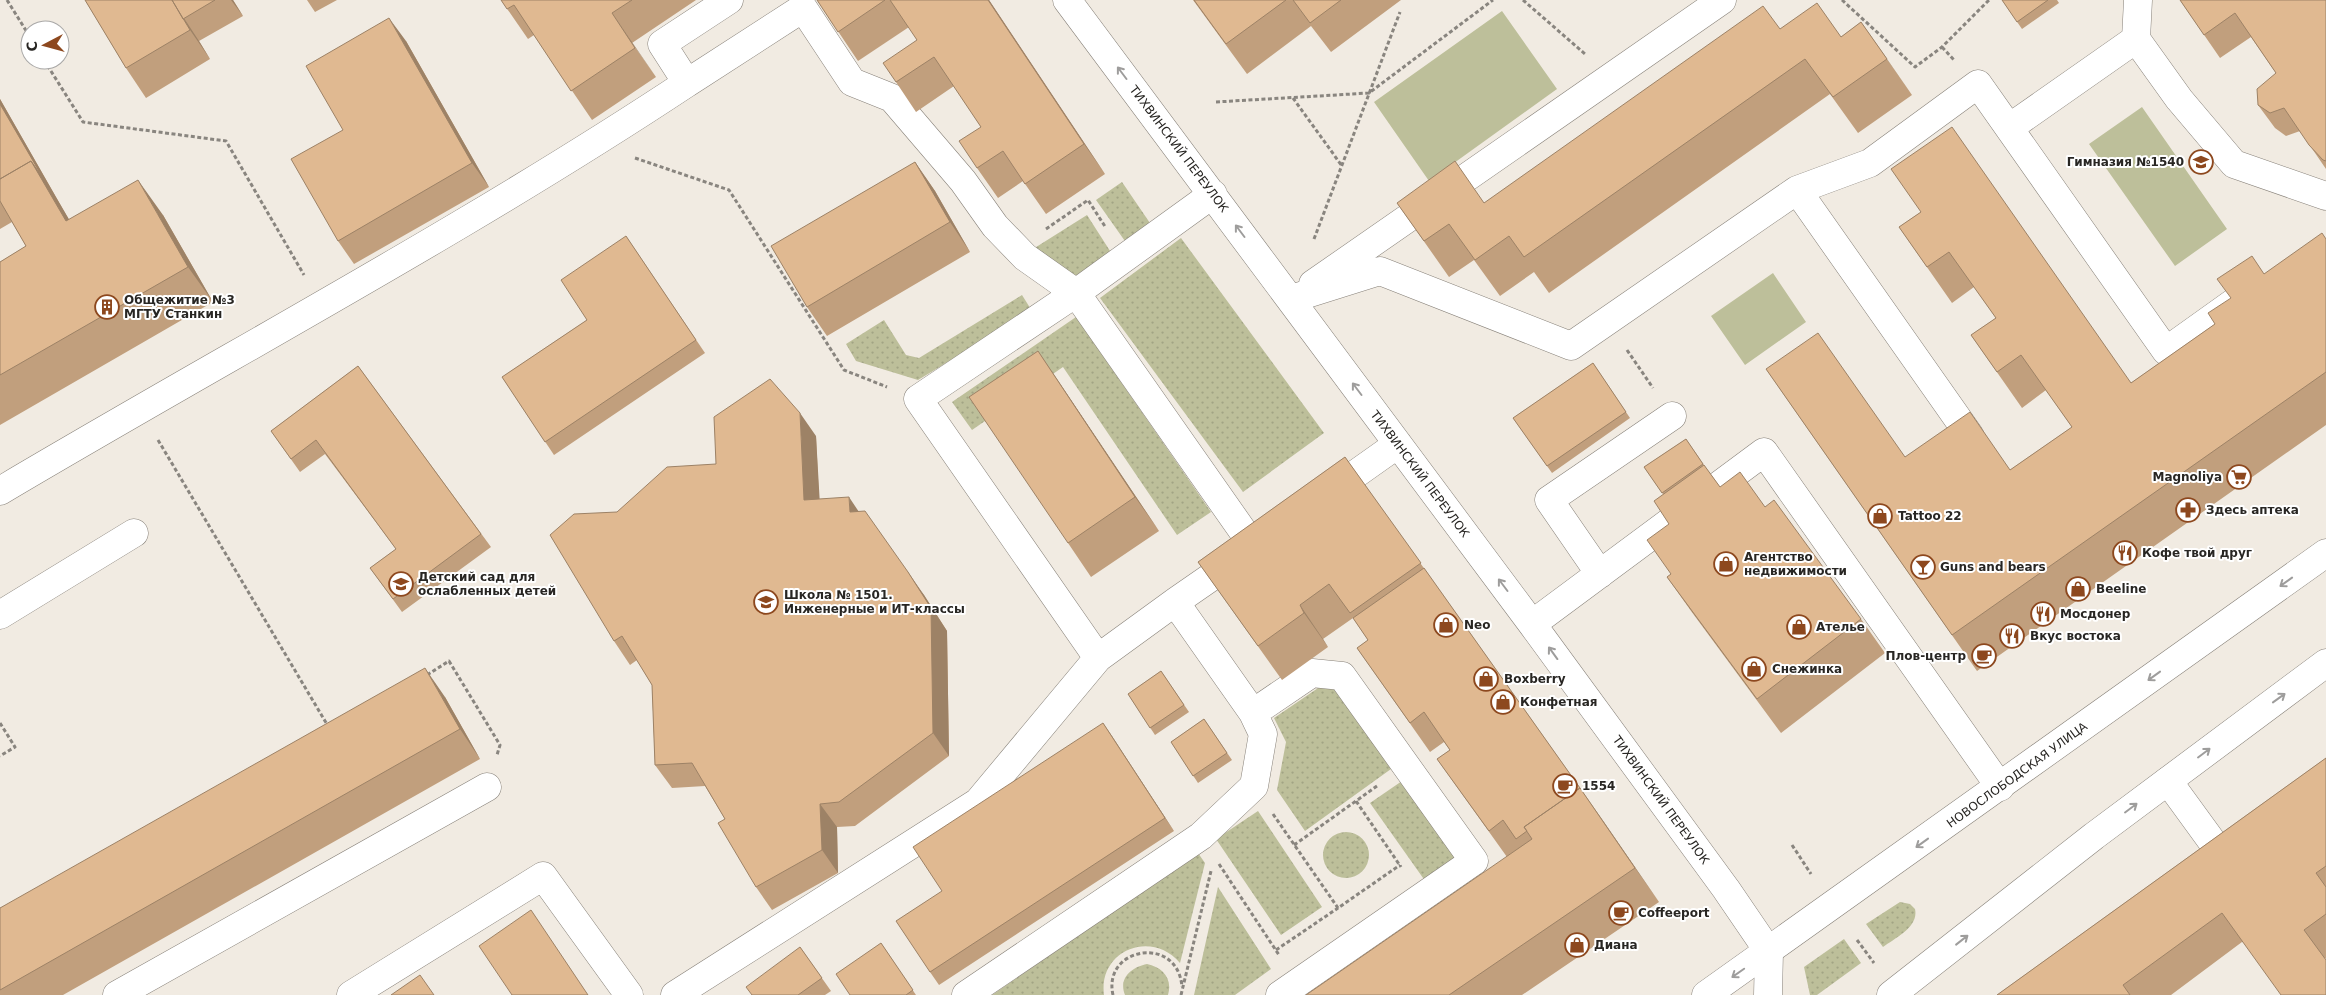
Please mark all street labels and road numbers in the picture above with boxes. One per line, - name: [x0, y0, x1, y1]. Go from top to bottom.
- street label: ТИХВИНСКИЙ ПЕРЕУЛОК: [1126, 81, 1232, 216]
- street label: ТИХВИНСКИЙ ПЕРЕУЛОК: [1367, 406, 1473, 541]
- street label: НОВОСЛОБОДСКАЯ УЛИЦА: [1944, 719, 2091, 831]
- street label: ТИХВИНСКИЙ ПЕРЕУЛОК: [1609, 732, 1713, 867]

